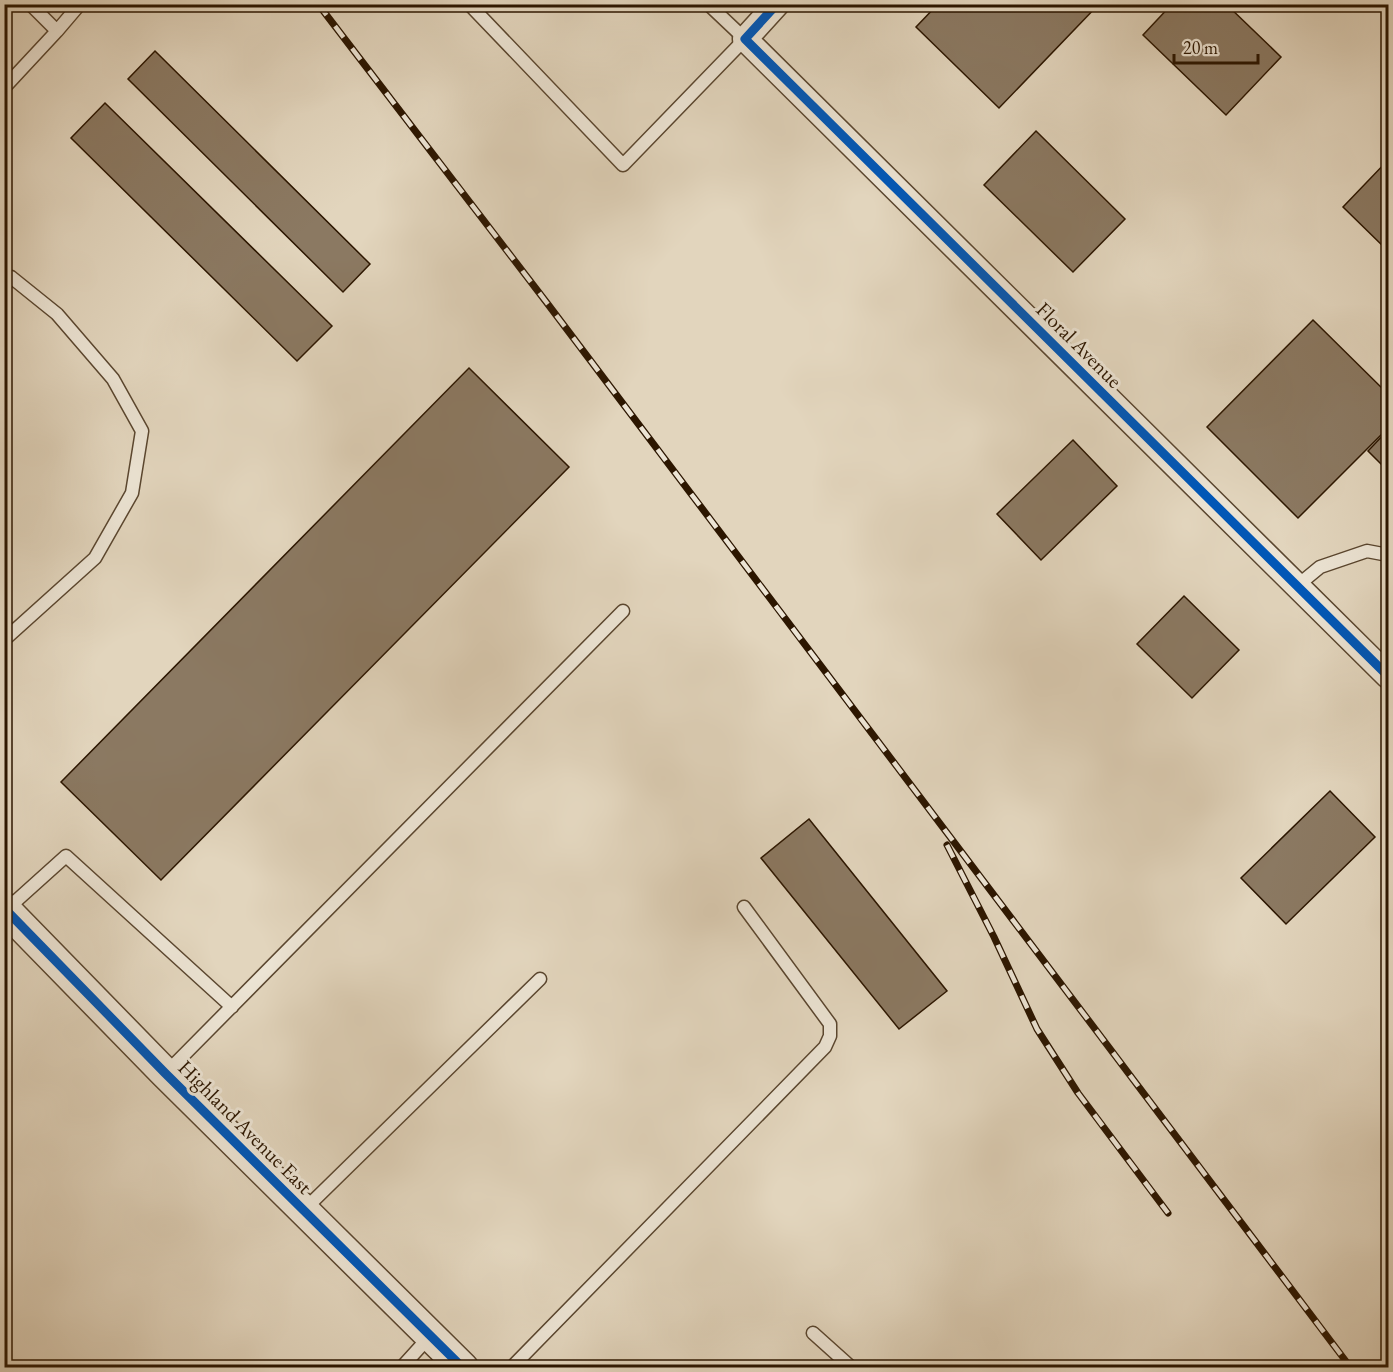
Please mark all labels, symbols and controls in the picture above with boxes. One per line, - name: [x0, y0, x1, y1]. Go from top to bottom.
- scale bar: [1174, 27, 1258, 65]
- text: 20 m: [1183, 36, 1218, 59]
- street label: Floral Avenue: [1031, 296, 1128, 393]
- street label: Highland Avenue East: [173, 1054, 318, 1200]

